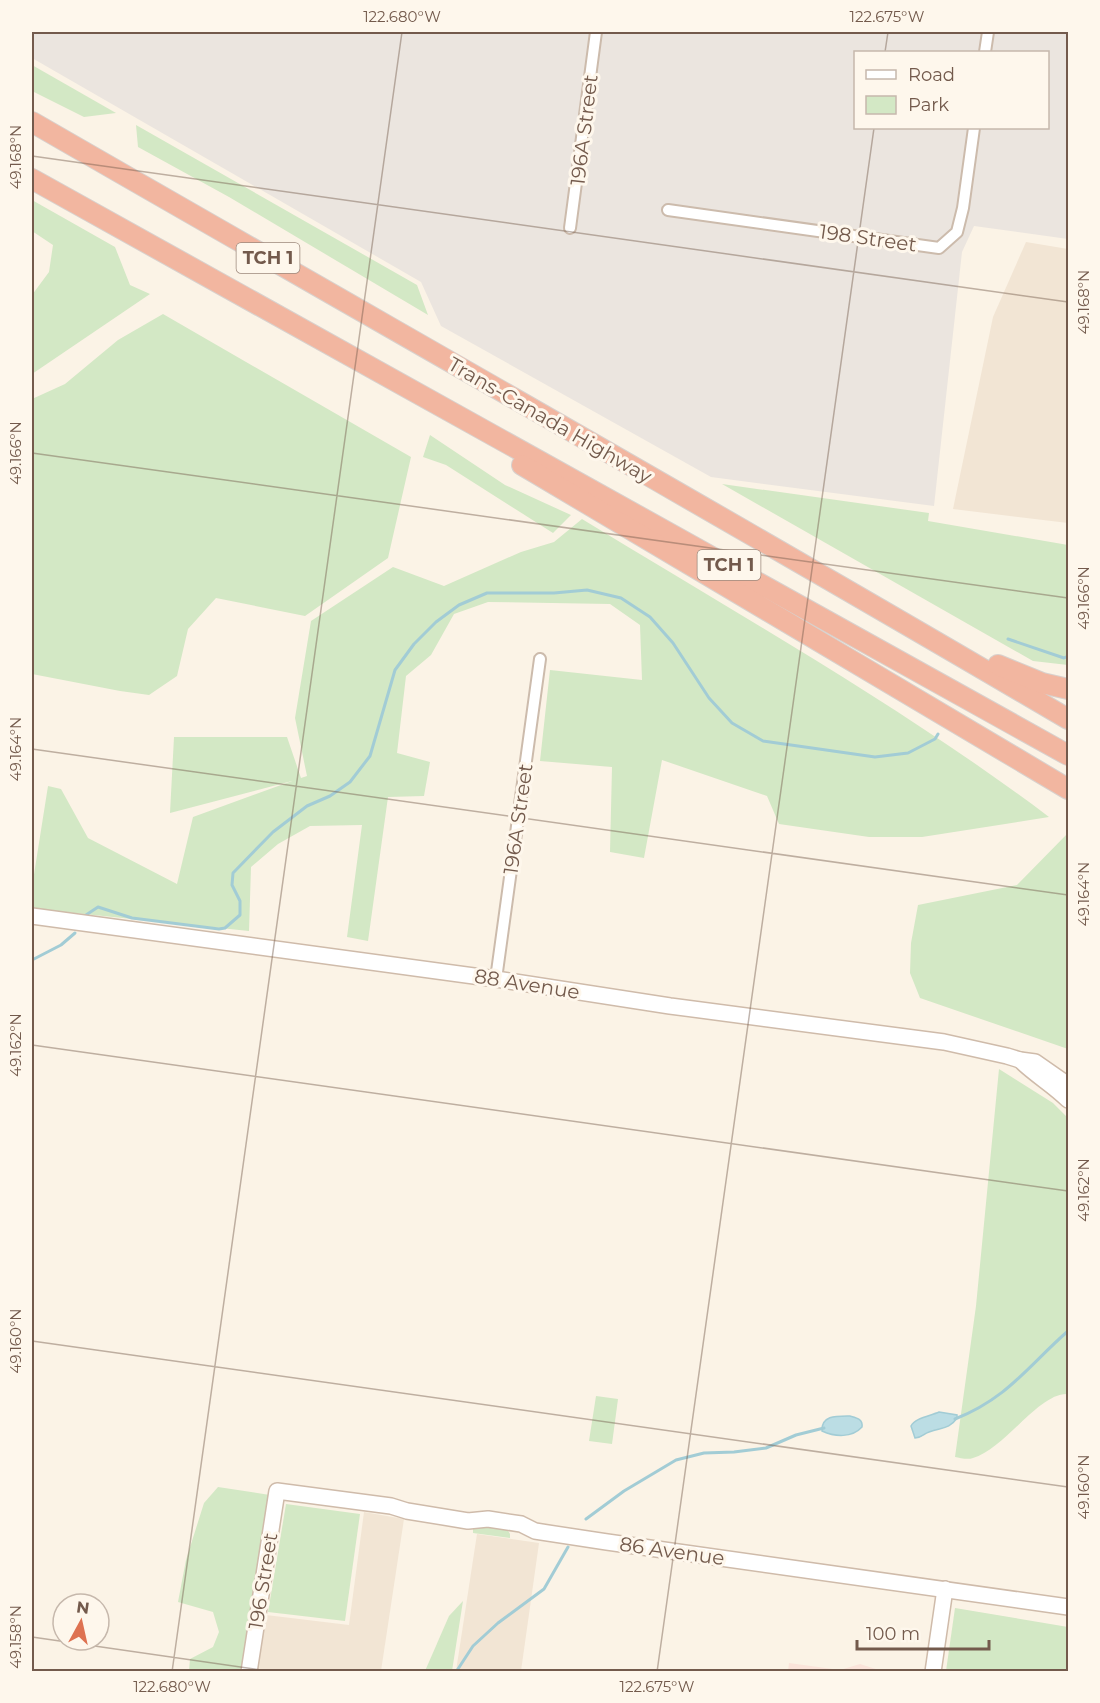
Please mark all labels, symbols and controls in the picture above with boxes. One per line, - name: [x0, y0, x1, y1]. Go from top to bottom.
- text: 122.680°W: [363, 7, 441, 26]
- text: 122.675°W: [850, 7, 925, 26]
- legend: [854, 51, 1049, 129]
- text: Road: [908, 64, 955, 86]
- street label: 196A Street: [565, 73, 603, 187]
- text: Park: [908, 94, 949, 116]
- text: 49.168°N: [6, 125, 25, 189]
- street label: 198 Street: [818, 219, 918, 257]
- road number: TCH 1: [236, 243, 300, 273]
- text: 49.168°N: [1074, 270, 1093, 334]
- street label: Trans-Canada Highway: [444, 352, 656, 488]
- text: 49.166°N: [6, 421, 25, 485]
- road number: TCH 1: [698, 550, 760, 580]
- text: 49.166°N: [1074, 566, 1093, 630]
- text: 49.164°N: [6, 717, 25, 781]
- street label: 196A Street: [498, 762, 538, 876]
- text: 49.164°N: [1074, 862, 1093, 926]
- street label: 88 Avenue: [473, 964, 581, 1004]
- text: 49.162°N: [6, 1013, 25, 1077]
- text: 49.162°N: [1074, 1158, 1093, 1222]
- text: 49.160°N: [6, 1309, 25, 1373]
- text: 49.160°N: [1074, 1455, 1093, 1519]
- street label: 196 Street: [244, 1531, 282, 1631]
- street label: 86 Avenue: [618, 1532, 726, 1570]
- north arrow: [51, 1592, 111, 1652]
- text: N: [75, 1597, 91, 1618]
- text: 49.158°N: [6, 1605, 25, 1669]
- scale bar: [857, 1613, 989, 1651]
- text: 100 m: [866, 1623, 920, 1645]
- text: 122.680°W: [133, 1677, 211, 1696]
- text: 122.675°W: [620, 1677, 695, 1696]

